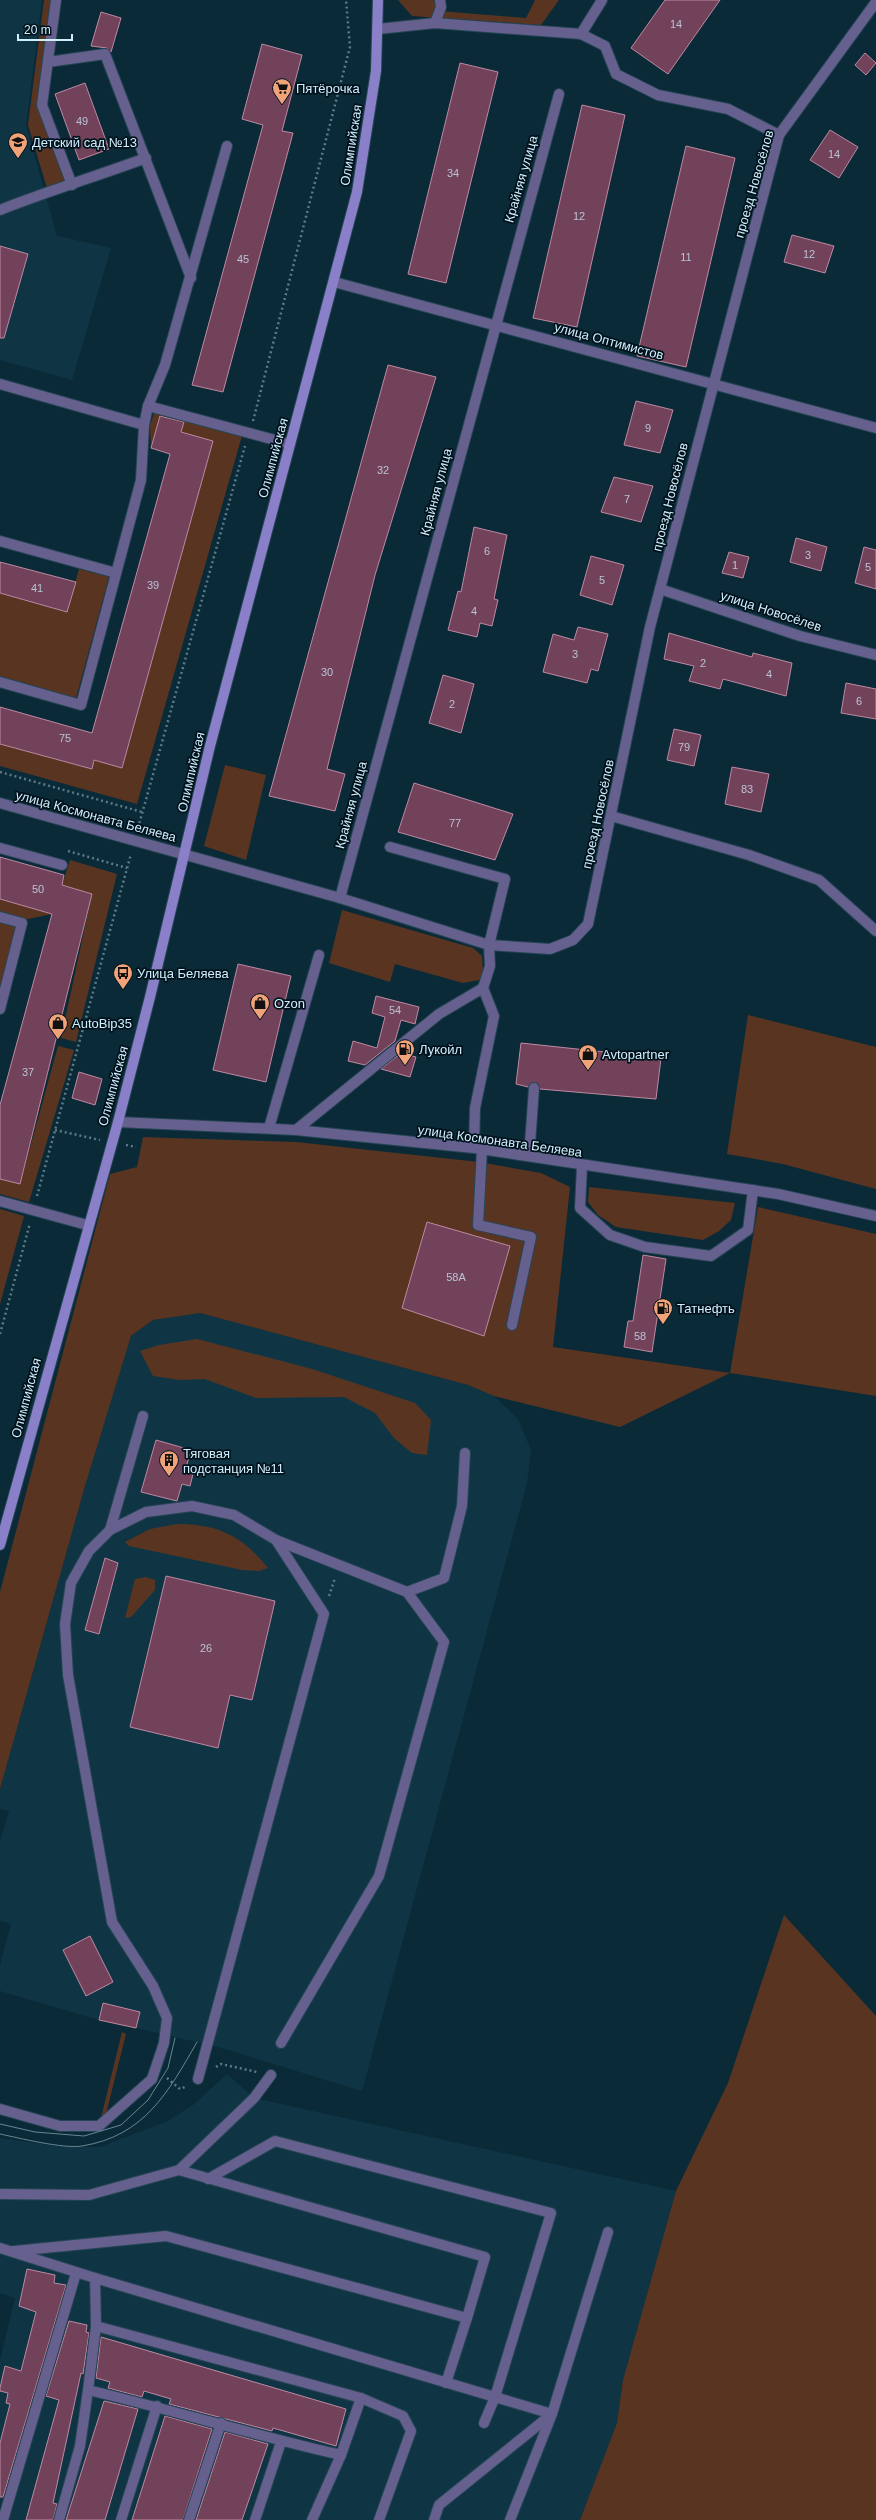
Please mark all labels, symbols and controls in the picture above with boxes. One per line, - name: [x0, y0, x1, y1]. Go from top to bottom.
- scale bar: [18, 16, 72, 42]
- house number: 14: [670, 18, 682, 30]
- text: 20 m: [24, 23, 51, 37]
- supermarket icon: Пятёрочка: [271, 77, 293, 105]
- place label: Пятёрочка: [296, 81, 360, 96]
- street label: Олимпийская: [337, 103, 365, 187]
- house number: 49: [76, 115, 88, 127]
- street label: проезд Новосёлов: [731, 128, 777, 240]
- school or university icon: Детский сад №13: [7, 131, 29, 159]
- street label: Крайняя улица: [501, 133, 541, 224]
- place label: Детский сад №13: [32, 135, 137, 150]
- house number: 14: [828, 148, 840, 160]
- house number: 34: [447, 167, 459, 179]
- house number: 12: [573, 210, 585, 222]
- house number: 12: [803, 248, 815, 260]
- house number: 11: [680, 251, 692, 263]
- house number: 45: [237, 253, 249, 265]
- street label: улица Оптимистов: [553, 319, 665, 363]
- street label: Олимпийская: [255, 416, 291, 500]
- house number: 9: [645, 422, 651, 434]
- street label: проезд Новосёлов: [649, 441, 691, 553]
- street label: Крайняя улица: [417, 446, 455, 537]
- house number: 32: [377, 464, 389, 476]
- house number: 7: [624, 493, 630, 505]
- house number: 6: [484, 545, 490, 557]
- house number: 3: [805, 549, 811, 561]
- house number: 1: [732, 559, 738, 571]
- house number: 5: [865, 561, 871, 573]
- house number: 5: [599, 574, 605, 586]
- house number: 39: [147, 579, 159, 591]
- house number: 41: [31, 582, 43, 594]
- street label: улица Новосёлев: [719, 588, 824, 634]
- house number: 4: [471, 605, 477, 617]
- house number: 3: [572, 648, 578, 660]
- house number: 2: [700, 657, 706, 669]
- house number: 30: [321, 666, 333, 678]
- house number: 4: [766, 668, 772, 680]
- house number: 6: [856, 695, 862, 707]
- house number: 2: [449, 698, 455, 710]
- street label: Олимпийская: [174, 730, 208, 814]
- house number: 75: [59, 732, 71, 744]
- house number: 79: [678, 741, 690, 753]
- street label: проезд Новосёлов: [579, 758, 617, 870]
- street label: Крайняя улица: [332, 759, 370, 850]
- house number: 83: [741, 783, 753, 795]
- street label: улица Космонавта Беляева: [14, 787, 179, 845]
- house number: 77: [449, 817, 461, 829]
- house number: 50: [32, 883, 44, 895]
- bus stop icon: Улица Беляева: [112, 962, 134, 990]
- place label: Улица Беляева: [137, 966, 229, 981]
- shop icon: Ozon: [249, 992, 271, 1020]
- place label: Ozon: [274, 996, 305, 1011]
- house number: 54: [389, 1004, 401, 1016]
- shop icon: AutoBip35: [47, 1012, 69, 1040]
- place label: AutoBip35: [72, 1016, 132, 1031]
- fuel station icon: Лукойл: [394, 1038, 416, 1066]
- place label: Лукойл: [419, 1042, 462, 1057]
- shop icon: Avtopartner: [577, 1043, 599, 1071]
- street label: Олимпийская: [95, 1044, 131, 1128]
- place label: Avtopartner: [602, 1047, 670, 1062]
- house number: 37: [22, 1066, 34, 1078]
- street label: улица Космонавта Беляева: [417, 1122, 584, 1160]
- house number: 58А: [446, 1271, 466, 1283]
- fuel station icon: Татнефть: [652, 1297, 674, 1325]
- place label: Татнефть: [677, 1301, 735, 1316]
- house number: 58: [634, 1330, 646, 1342]
- street label: Олимпийская: [8, 1356, 44, 1440]
- place label: Тяговая подстанция №11: [183, 1446, 284, 1476]
- building icon: Тяговая подстанция №11: [158, 1449, 180, 1477]
- house number: 26: [200, 1642, 212, 1654]

